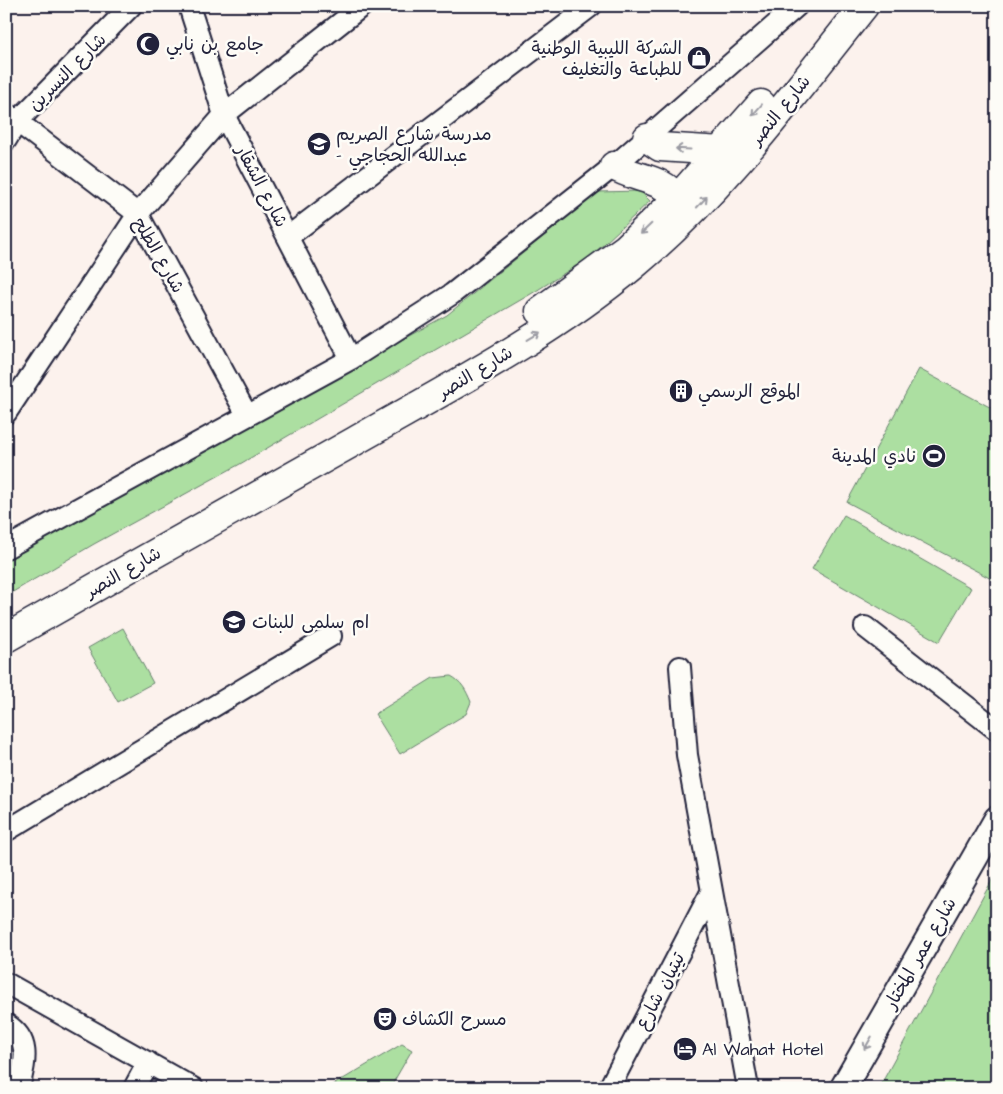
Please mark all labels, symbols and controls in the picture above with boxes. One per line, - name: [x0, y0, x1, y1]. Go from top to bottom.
- street label: شارع النسرين: [23, 28, 112, 117]
- mosque icon: جامع بن نابي: [135, 31, 161, 57]
- place label: جامع بن نابي: [166, 32, 264, 60]
- place label: الشركة الليبية الوطنية للطباعة والتغليف: [531, 36, 682, 82]
- shop icon: الشركة الليبية الوطنية للطباعة والتغليف: [686, 45, 712, 71]
- street label: شارع النصر: [743, 70, 816, 152]
- one-way arrow: [751, 103, 762, 116]
- place label: مدرسة شارع الصريم - عبدالله الحجاجي: [336, 122, 492, 171]
- school or university icon: مدرسة شارع الصريم - عبدالله الحجاجي: [306, 131, 332, 157]
- street label: شارع الشقار: [228, 139, 294, 232]
- one-way arrow: [675, 144, 691, 153]
- one-way arrow: [696, 195, 708, 208]
- street label: شارع الطلح: [127, 213, 190, 298]
- one-way arrow: [640, 223, 652, 235]
- one-way arrow: [527, 330, 541, 340]
- street label: شارع النصر: [431, 340, 518, 406]
- building icon: الموقع الرسمي: [668, 378, 694, 404]
- place label: الموقع الرسمي: [698, 379, 801, 407]
- sports icon: نادي المدينة: [921, 443, 947, 469]
- place label: نادي المدينة: [832, 444, 916, 469]
- street label: شارع النصر: [79, 541, 166, 605]
- school or university icon: ام سلمى للبنات: [221, 609, 247, 635]
- place label: ام سلمى للبنات: [252, 610, 369, 636]
- street label: شارع عمر المختار: [877, 893, 963, 1015]
- street label: تيتيان شارع: [630, 948, 692, 1034]
- theatre icon: مسرح الكشاف: [372, 1006, 398, 1032]
- place label: مسرح الكشاف: [402, 1007, 507, 1032]
- hotel icon: Al Wahat Hotel: [672, 1036, 698, 1062]
- one-way arrow: [863, 1036, 873, 1050]
- place label: Al Wahat Hotel: [702, 1037, 823, 1062]

